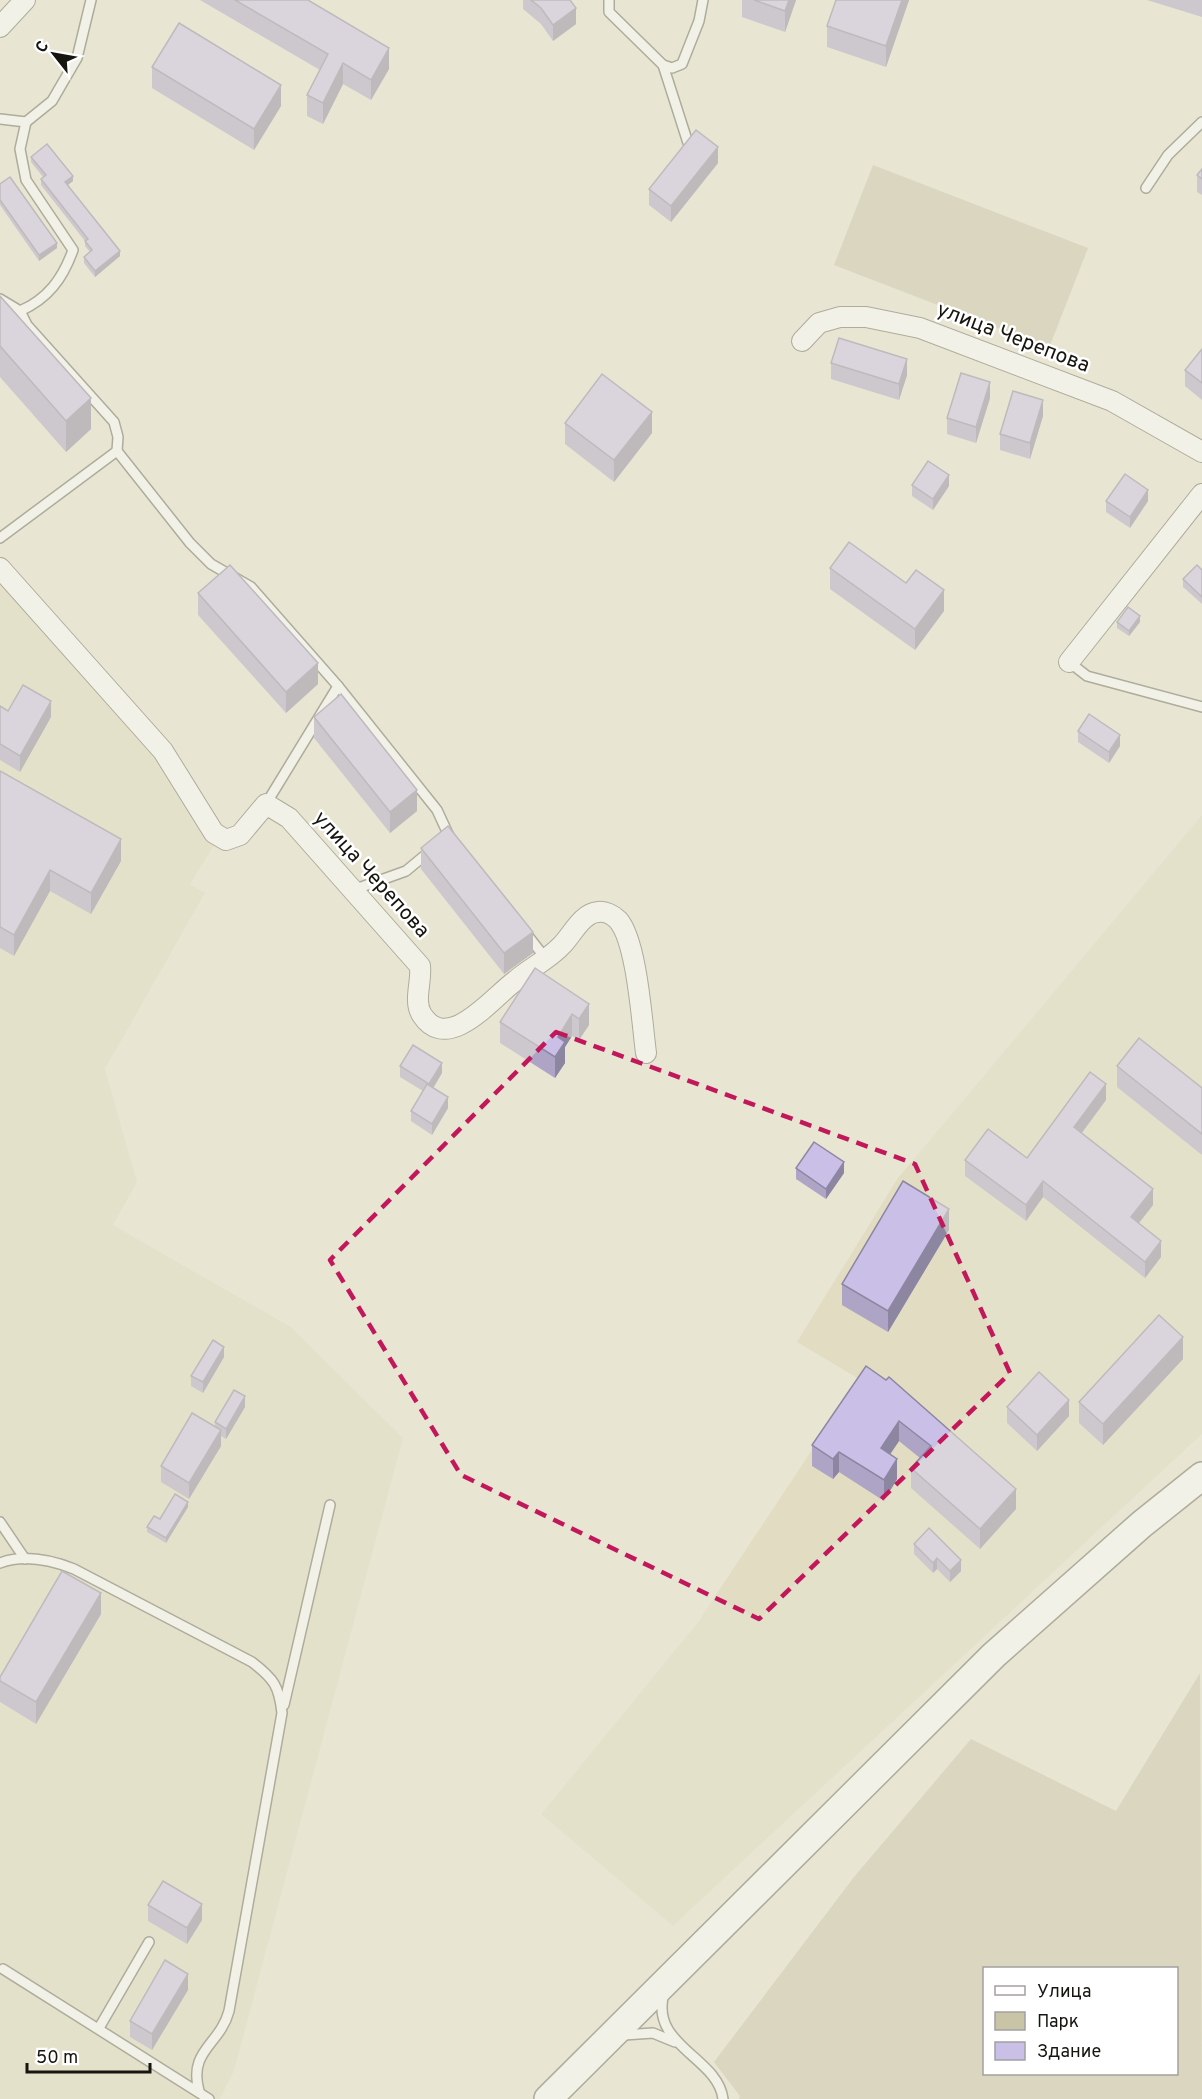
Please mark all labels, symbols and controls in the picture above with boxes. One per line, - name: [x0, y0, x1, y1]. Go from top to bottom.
- north arrow: [24, 24, 84, 84]
- text: С: [32, 38, 54, 57]
- street label: улица Черепова: [933, 296, 1093, 380]
- street label: улица Черепова: [307, 806, 435, 944]
- legend: [983, 1967, 1178, 2075]
- text: Улица: [1037, 1981, 1091, 2004]
- text: Парк: [1037, 2011, 1079, 2034]
- scale bar: [27, 2036, 150, 2074]
- text: Здание: [1037, 2041, 1101, 2064]
- text: 50 m: [36, 2047, 78, 2070]

